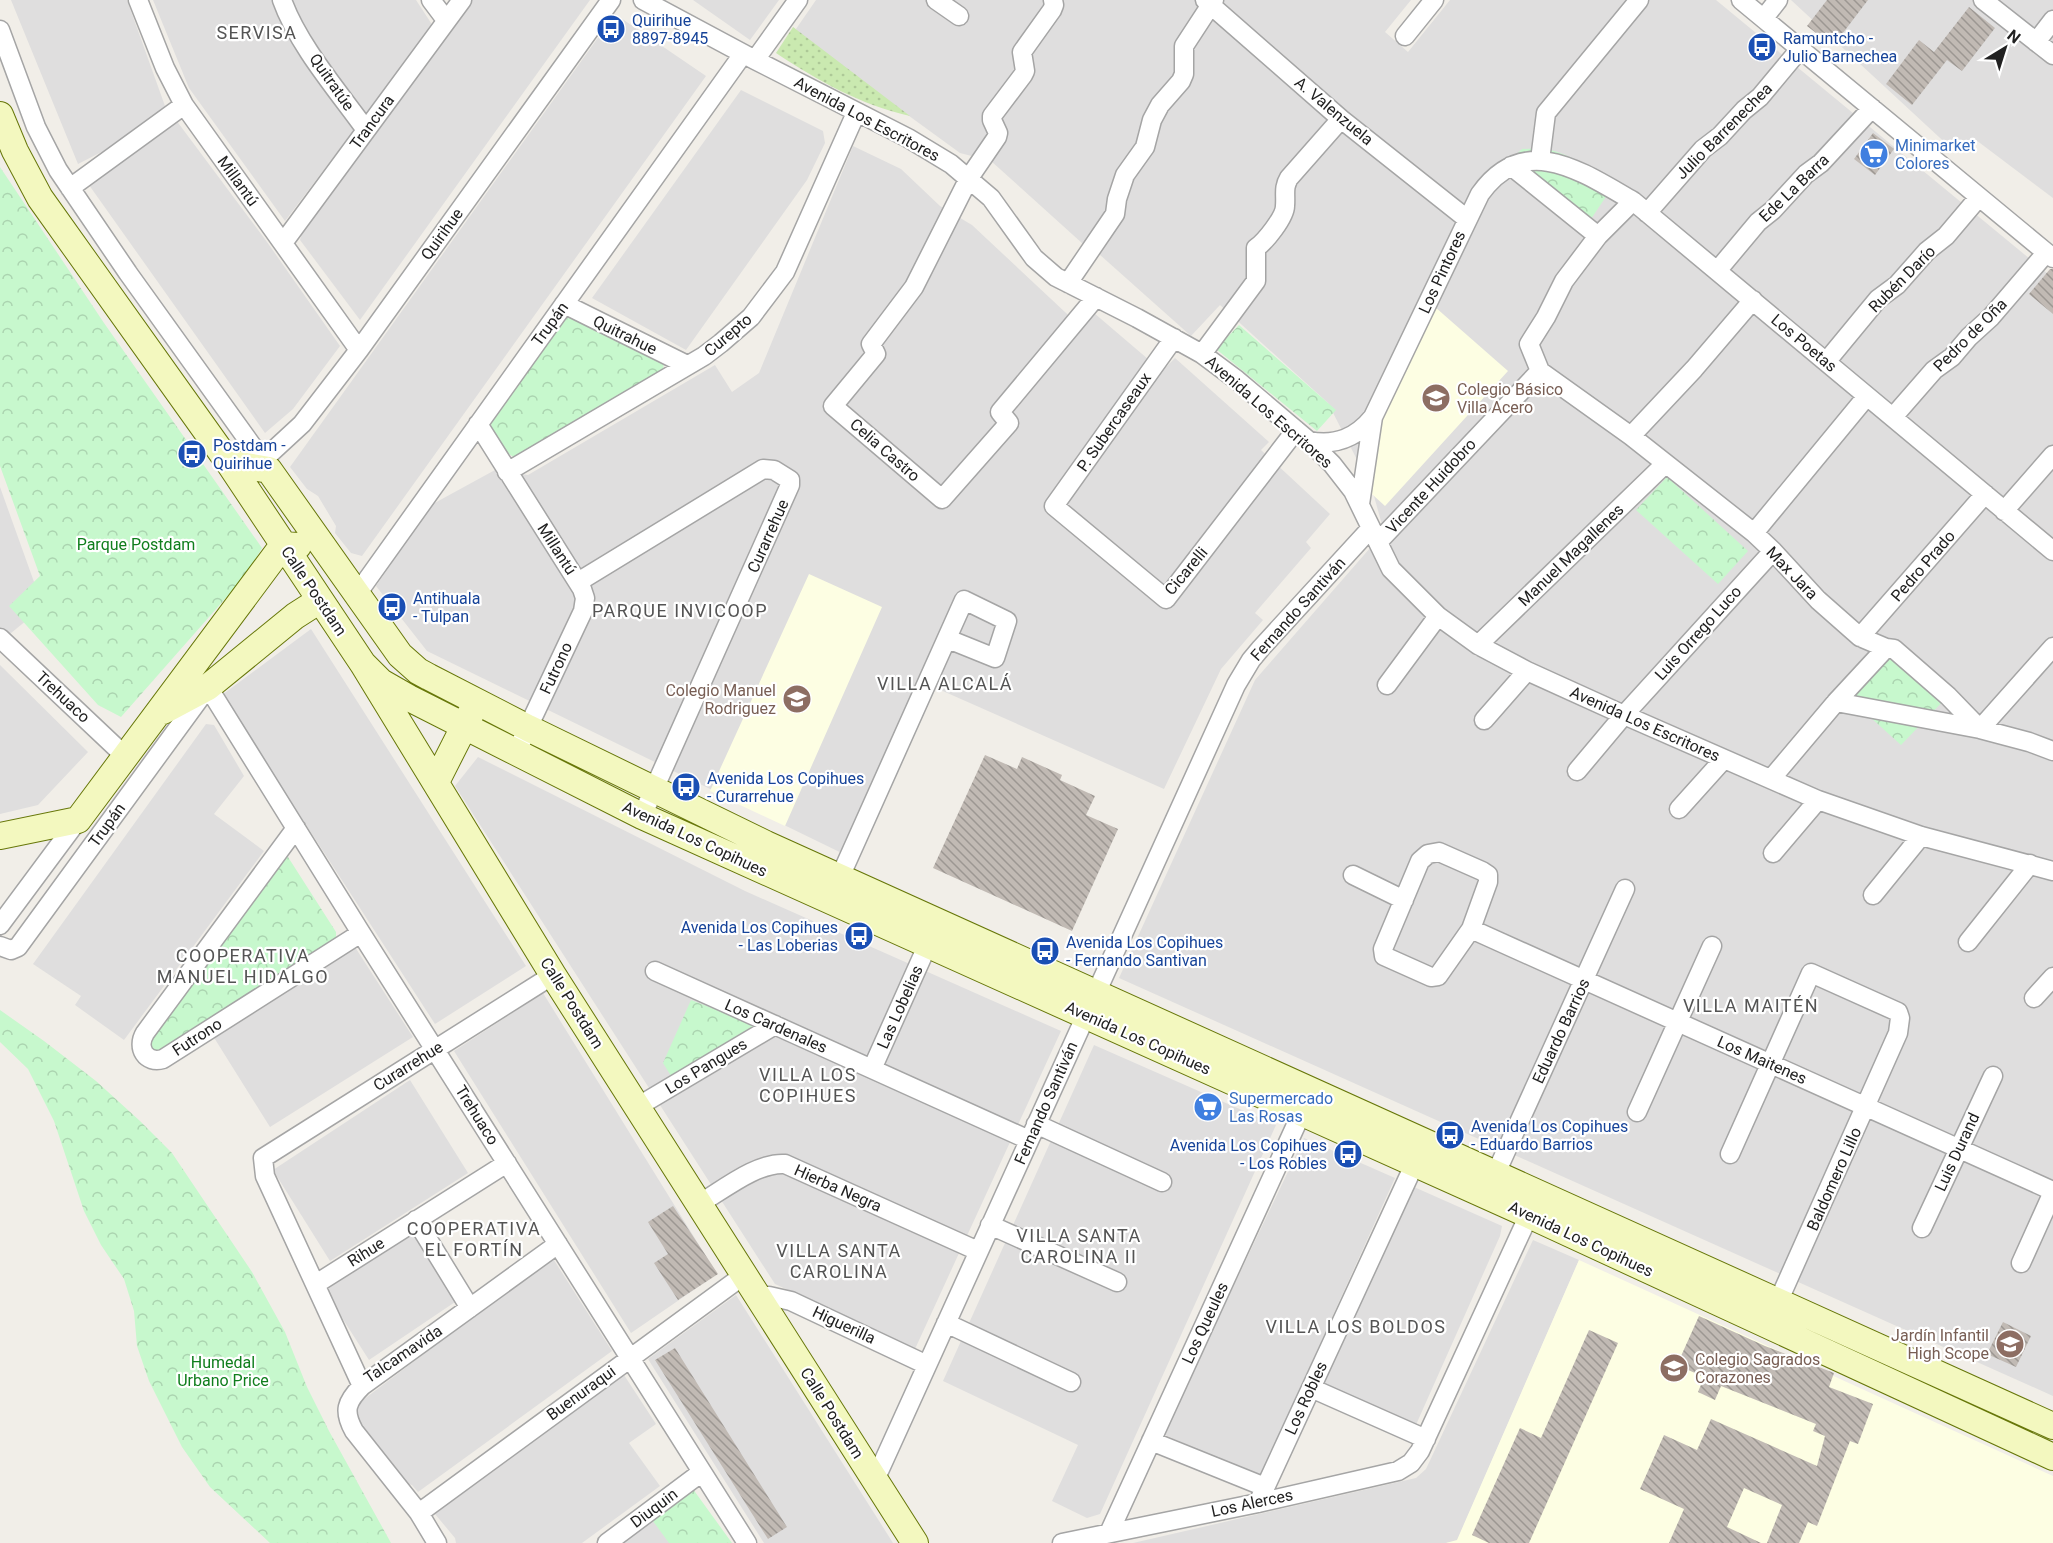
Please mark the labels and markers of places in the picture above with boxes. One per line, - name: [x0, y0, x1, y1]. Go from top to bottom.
- place label: Quirihue 8897-8945: [632, 11, 708, 48]
- bus stop icon: Quirihue 8897-8945: [595, 13, 627, 45]
- place label: Ramuntcho - Julio Barnechea: [1783, 29, 1897, 66]
- bus stop icon: Ramuntcho - Julio Barnechea: [1746, 31, 1778, 63]
- place label: Minimarket Colores: [1895, 136, 1975, 173]
- supermarket icon: Minimarket Colores: [1858, 138, 1890, 170]
- place label: Colegio Básico Villa Acero: [1457, 380, 1563, 417]
- school or university icon: Colegio Básico Villa Acero: [1420, 382, 1452, 414]
- place label: Postdam - Quirihue: [213, 436, 286, 473]
- bus stop icon: Postdam - Quirihue: [176, 438, 208, 470]
- place label: Antihuala - Tulpan: [413, 589, 480, 626]
- bus stop icon: Antihuala - Tulpan: [376, 591, 408, 623]
- place label: Colegio Manuel Rodriguez: [665, 681, 776, 718]
- school or university icon: Colegio Manuel Rodriguez: [781, 683, 813, 715]
- place label: Avenida Los Copihues - Curarrehue: [707, 769, 864, 806]
- bus stop icon: Avenida Los Copihues - Curarrehue: [670, 771, 702, 803]
- place label: Avenida Los Copihues - Las Loberias: [681, 918, 838, 955]
- bus stop icon: Avenida Los Copihues - Las Loberias: [843, 920, 875, 952]
- place label: Avenida Los Copihues - Fernando Santivan: [1066, 933, 1223, 970]
- bus stop icon: Avenida Los Copihues - Fernando Santivan: [1029, 935, 1061, 967]
- place label: Supermercado Las Rosas: [1229, 1089, 1333, 1126]
- supermarket icon: Supermercado Las Rosas: [1192, 1091, 1224, 1123]
- place label: Avenida Los Copihues - Eduardo Barrios: [1471, 1117, 1628, 1154]
- bus stop icon: Avenida Los Copihues - Eduardo Barrios: [1434, 1119, 1466, 1151]
- place label: Avenida Los Copihues - Los Robles: [1170, 1136, 1327, 1173]
- bus stop icon: Avenida Los Copihues - Los Robles: [1332, 1138, 1364, 1170]
- place label: Jardín Infantil High Scope: [1891, 1326, 1989, 1363]
- school or university icon: Jardín Infantil High Scope: [1994, 1328, 2026, 1360]
- place label: Colegio Sagrados Corazones: [1695, 1350, 1820, 1387]
- school or university icon: Colegio Sagrados Corazones: [1658, 1352, 1690, 1384]

